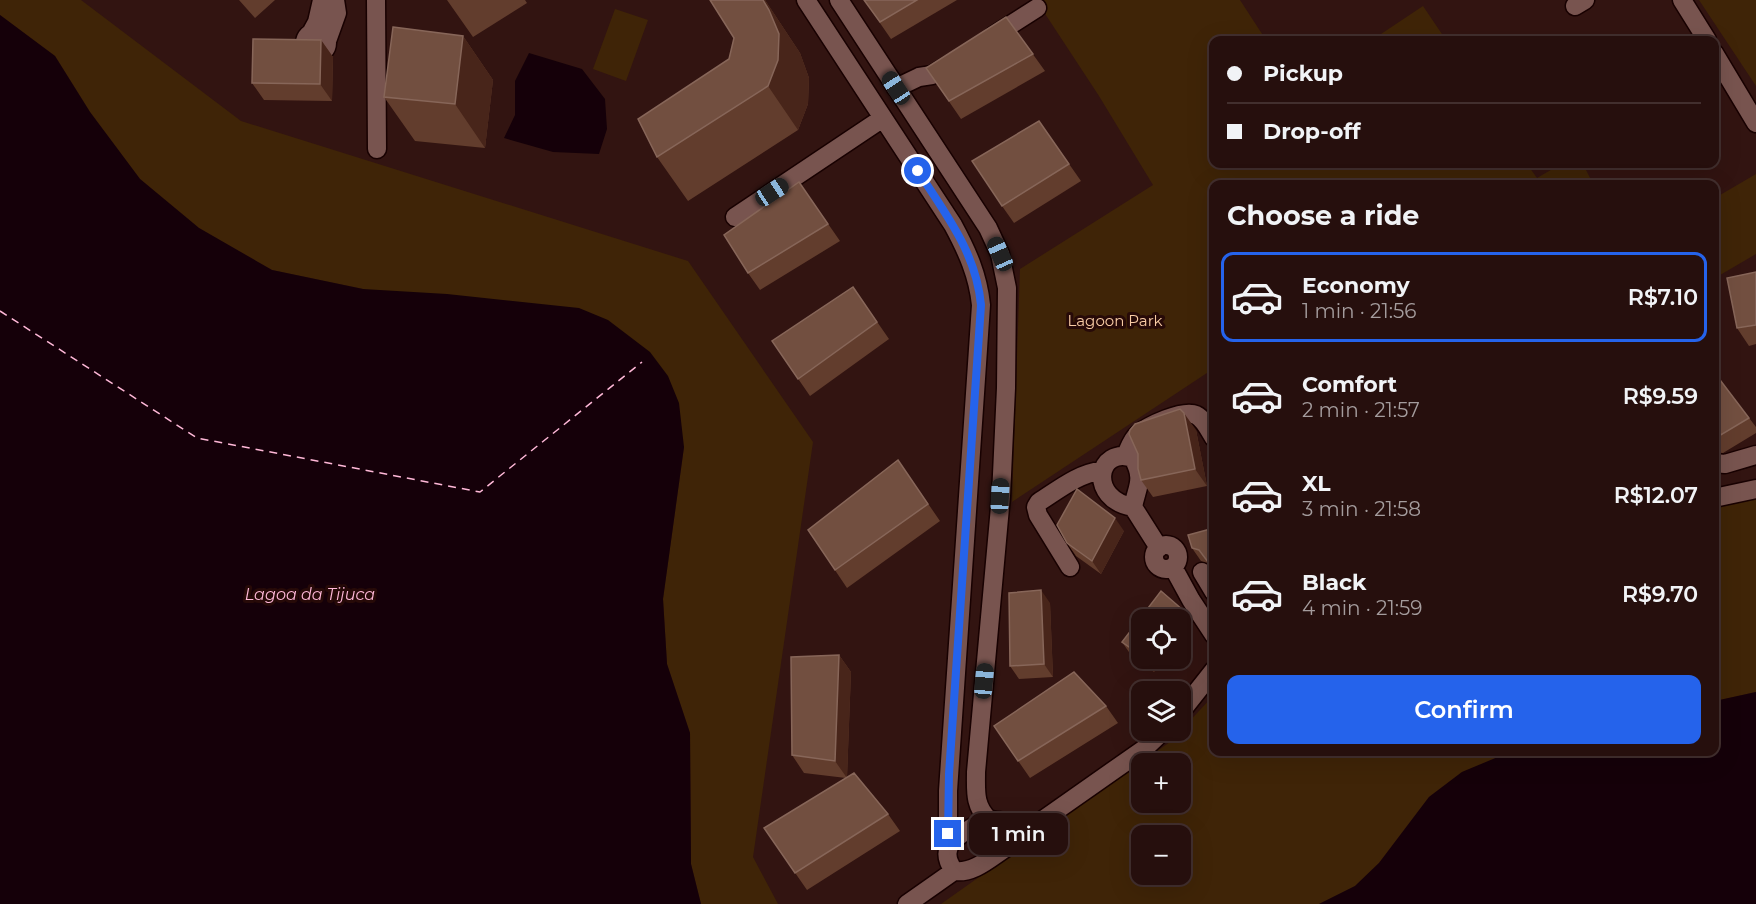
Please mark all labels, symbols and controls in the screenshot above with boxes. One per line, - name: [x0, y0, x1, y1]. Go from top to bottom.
- text: Pickup: [1263, 60, 1343, 87]
- car: [879, 68, 913, 108]
- text: Drop-off: [1263, 118, 1361, 145]
- route start: [904, 157, 931, 184]
- car: [752, 175, 792, 209]
- text: Choose a ride: [1227, 199, 1419, 232]
- car: [984, 234, 1016, 274]
- icon: car: [1230, 270, 1284, 324]
- text: Economy: [1302, 272, 1410, 299]
- text: R$7.10: [1628, 284, 1698, 311]
- text: 1 min · 21:56: [1302, 299, 1416, 323]
- park label: Lagoon Park: [1067, 311, 1163, 330]
- icon: car: [1230, 369, 1284, 423]
- text: Comfort: [1302, 371, 1397, 398]
- text: R$9.59: [1623, 383, 1698, 410]
- text: 2 min · 21:57: [1302, 398, 1420, 422]
- icon: car: [1230, 468, 1284, 522]
- text: XL: [1302, 470, 1331, 497]
- car: [990, 478, 1010, 514]
- text: R$12.07: [1614, 482, 1698, 509]
- text: 3 min · 21:58: [1302, 497, 1421, 521]
- icon: car: [1230, 567, 1284, 621]
- text: Black: [1302, 569, 1366, 596]
- text: R$9.70: [1622, 581, 1698, 608]
- water label: Lagoa da Tijuca: [245, 585, 375, 604]
- text: 4 min · 21:59: [1302, 596, 1422, 620]
- map controls: [1131, 609, 1191, 885]
- button: locate: [1131, 609, 1191, 669]
- car: [973, 662, 995, 700]
- button: Confirm: [1227, 675, 1701, 744]
- button: layers: [1131, 681, 1191, 741]
- button: +: [1131, 753, 1191, 813]
- callout: 1 min: [969, 813, 1068, 855]
- route end: [934, 820, 961, 847]
- text: 1 min: [992, 822, 1045, 846]
- button: −: [1131, 825, 1191, 885]

